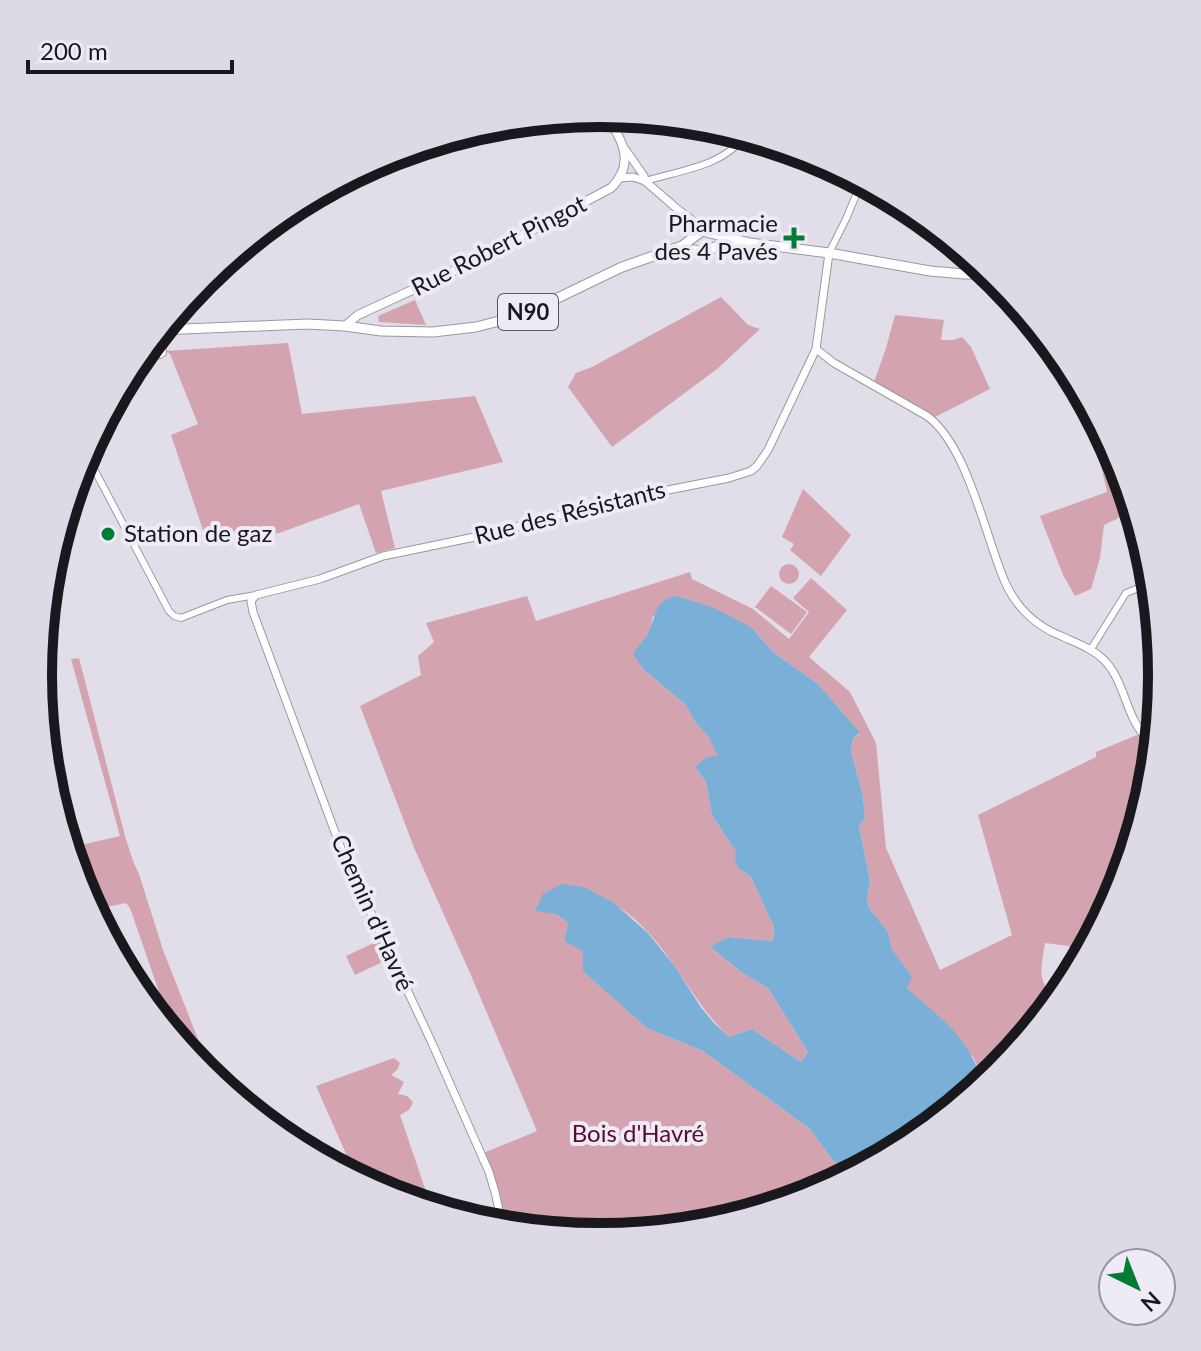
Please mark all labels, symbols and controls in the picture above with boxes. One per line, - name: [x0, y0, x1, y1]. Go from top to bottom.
- scale bar: [28, 24, 232, 74]
- text: 200 m: [40, 36, 108, 65]
- street label: Rue Robert Pingot: [406, 188, 591, 301]
- place label: Pharmacie des 4 Pavés: [654, 208, 778, 265]
- marker: Pharmacie des 4 Pavés: [785, 229, 803, 247]
- road number: N90: [498, 294, 558, 330]
- street label: Rue des Résistants: [471, 474, 668, 549]
- place label: Station de gaz: [124, 518, 272, 547]
- marker: Station de gaz: [99, 525, 117, 543]
- street label: Chemin d'Havré: [326, 830, 421, 995]
- park label: Bois d'Havré: [572, 1118, 704, 1147]
- north arrow: [1097, 1247, 1177, 1327]
- text: N: [1136, 1286, 1166, 1318]

